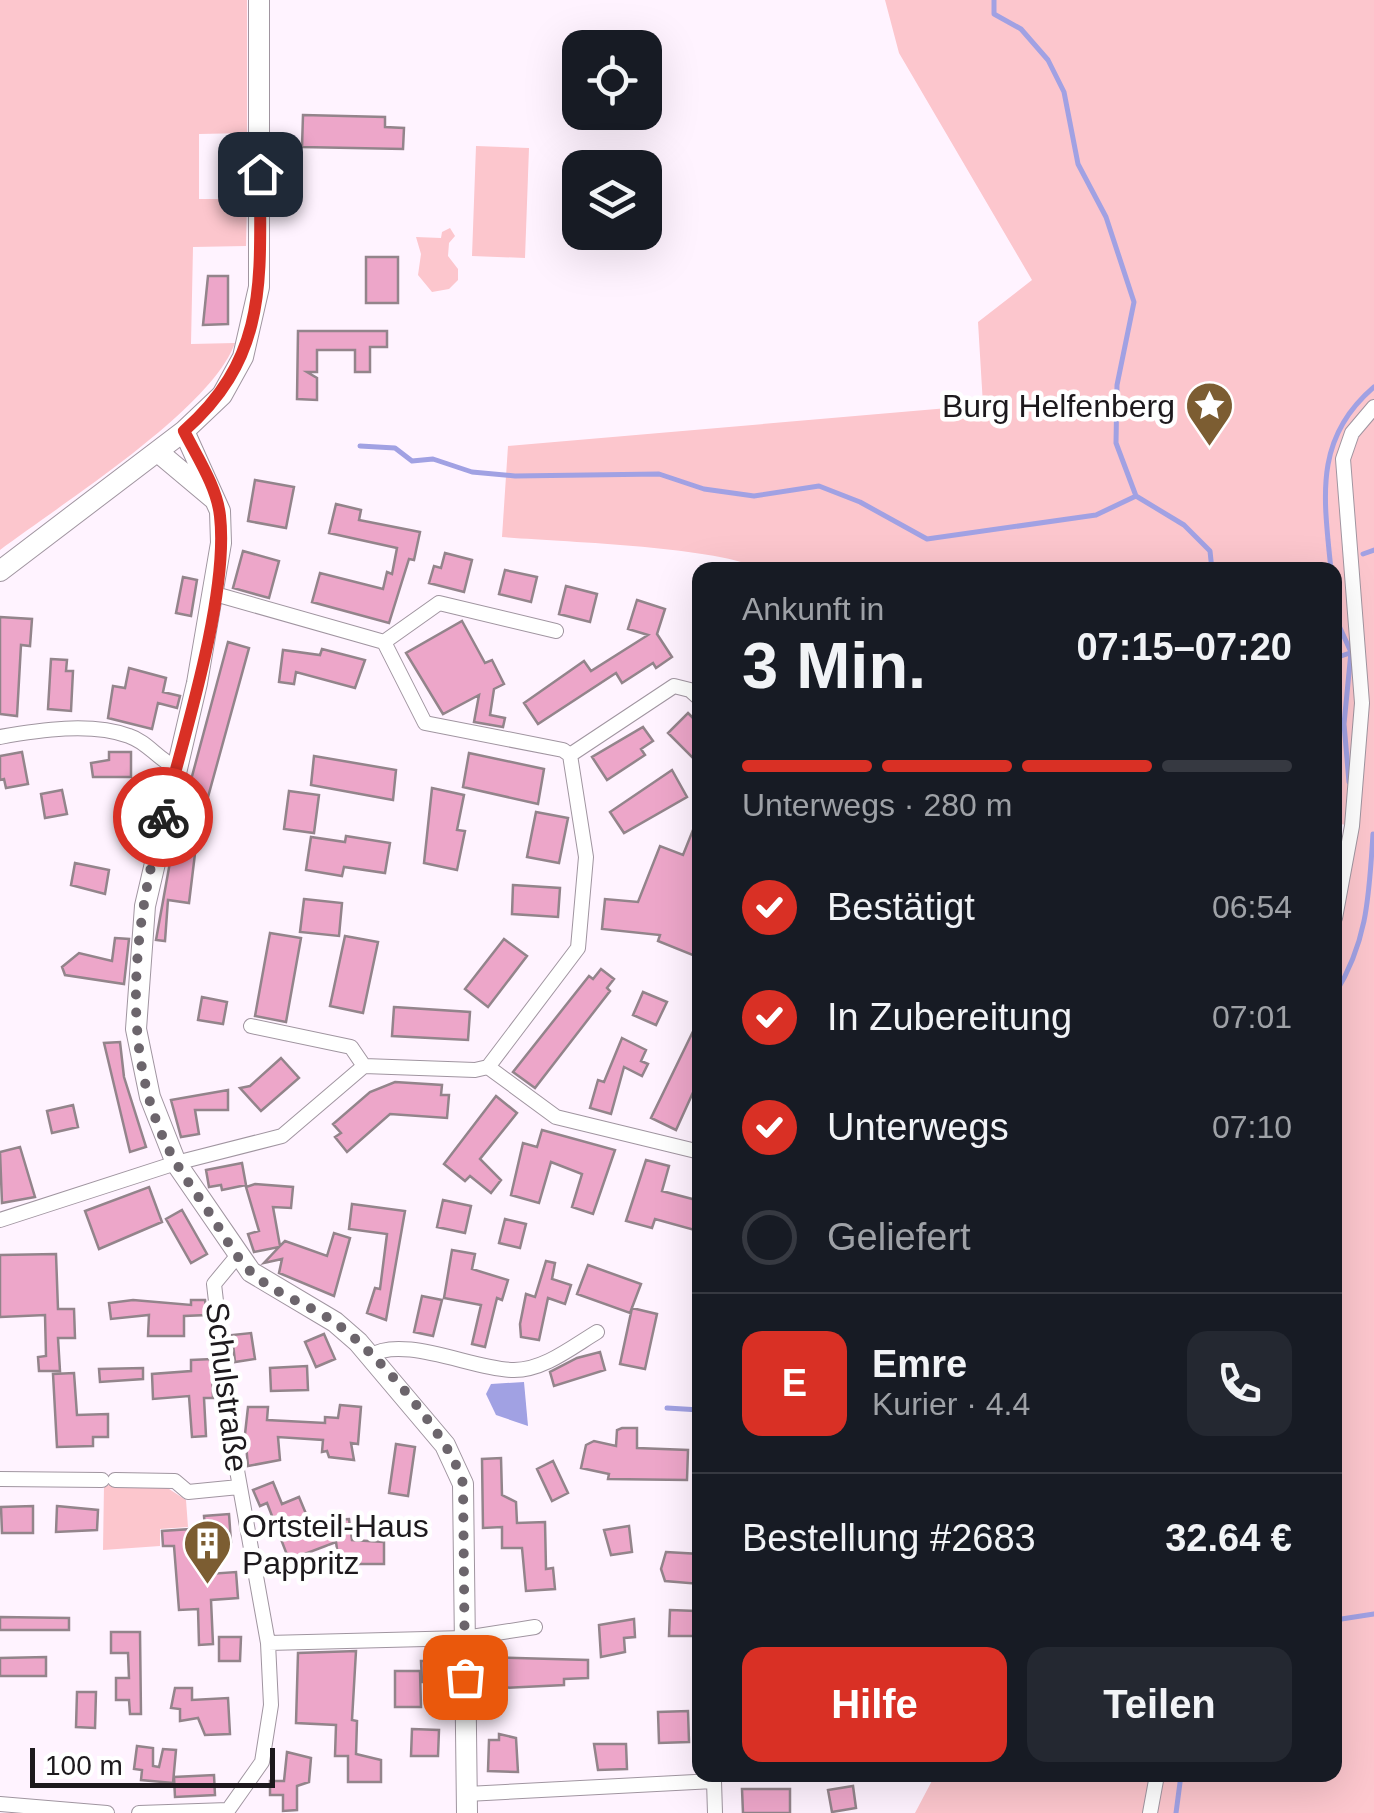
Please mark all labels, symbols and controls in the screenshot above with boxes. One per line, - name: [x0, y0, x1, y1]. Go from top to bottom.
- map controls: [562, 30, 662, 250]
- button: locate: [562, 30, 662, 130]
- pin: [218, 132, 303, 217]
- icon: home: [233, 147, 288, 202]
- button: layers: [562, 150, 662, 250]
- place icon: Burg Helfenberg: [1184, 380, 1236, 448]
- place label: Burg Helfenberg: [942, 388, 1175, 424]
- text: Ankunft in: [742, 591, 884, 627]
- text: 07:15–07:20: [1076, 626, 1292, 668]
- text: 3 Min.: [742, 629, 926, 702]
- courier: [113, 767, 213, 867]
- text: Unterwegs · 280 m: [742, 787, 1012, 823]
- icon: bike: [136, 790, 191, 845]
- icon: check: [742, 880, 797, 935]
- text: Bestätigt: [827, 886, 975, 928]
- text: 06:54: [1212, 889, 1292, 925]
- icon: check: [742, 990, 797, 1045]
- text: In Zubereitung: [827, 996, 1072, 1038]
- text: 07:01: [1212, 999, 1292, 1035]
- icon: check: [742, 1100, 797, 1155]
- text: Unterwegs: [827, 1106, 1009, 1148]
- text: 07:10: [1212, 1109, 1292, 1145]
- text: Geliefert: [827, 1216, 971, 1258]
- street label: Schulstraße: [199, 1300, 255, 1474]
- button: phone: [1187, 1331, 1292, 1436]
- text: Emre: [872, 1343, 967, 1385]
- text: E: [782, 1362, 807, 1404]
- text: Kurier · 4.4: [872, 1386, 1030, 1422]
- place label: Ortsteil-Haus Pappritz: [242, 1508, 429, 1581]
- text: Bestellung #2683: [742, 1517, 1036, 1559]
- text: 32.64 €: [1165, 1517, 1292, 1559]
- building icon: Ortsteil-Haus Pappritz: [181, 1518, 233, 1586]
- pin: [423, 1635, 508, 1720]
- button: Hilfe: [742, 1647, 1007, 1762]
- button: Teilen: [1027, 1647, 1292, 1762]
- icon: bag: [438, 1650, 493, 1705]
- scale bar: [30, 1743, 275, 1788]
- text: 100 m: [45, 1750, 123, 1781]

